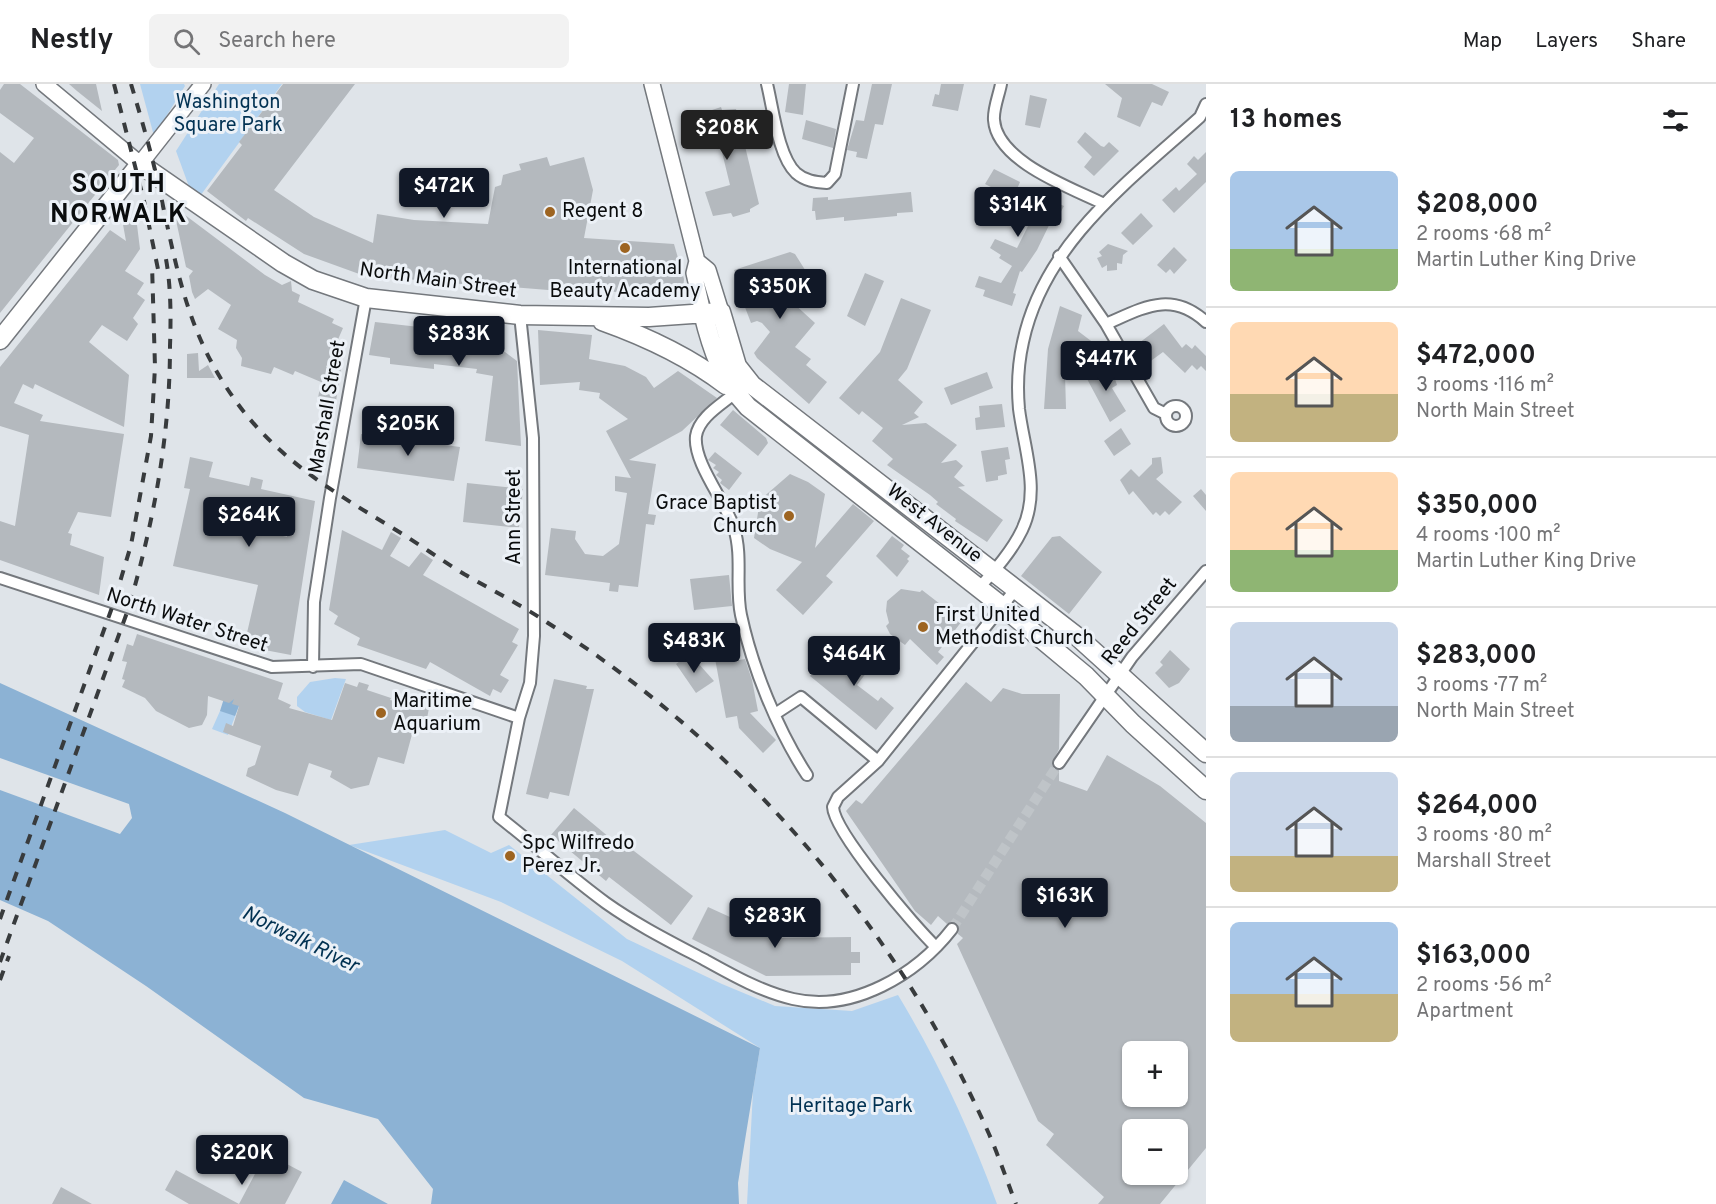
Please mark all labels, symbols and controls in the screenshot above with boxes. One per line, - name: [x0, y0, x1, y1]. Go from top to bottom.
- search box: [149, 14, 569, 68]
- text: Nestly: [30, 23, 113, 59]
- icon: search: [170, 25, 203, 58]
- text: Search here: [218, 28, 336, 55]
- text: Map: [1463, 28, 1502, 55]
- text: Layers: [1535, 28, 1598, 55]
- text: Share: [1631, 28, 1686, 55]
- park label: Washington Square Park: [173, 90, 283, 139]
- text: 13 homes: [1230, 104, 1342, 137]
- icon: filters: [1659, 104, 1692, 137]
- pin: $208K: [685, 110, 769, 161]
- text: $208K: [695, 116, 759, 142]
- pin: $472K: [402, 168, 486, 219]
- district label: SOUTH NORWALK: [50, 169, 188, 232]
- text: $472K: [413, 174, 475, 200]
- pin: $314K: [976, 187, 1060, 238]
- text: $208,000: [1416, 189, 1538, 222]
- text: $314K: [988, 193, 1048, 219]
- icon: home: [1278, 195, 1350, 267]
- place label: Regent 8: [562, 199, 643, 225]
- marker: Regent 8: [543, 205, 557, 219]
- text: 2 rooms · 68 m²: [1416, 222, 1552, 248]
- marker: International Beauty Academy: [618, 241, 632, 255]
- text: Martin Luther King Drive: [1416, 248, 1636, 274]
- place label: International Beauty Academy: [549, 256, 701, 305]
- street label: North Main Street: [358, 257, 518, 305]
- pin: $350K: [738, 269, 822, 320]
- text: $350K: [748, 275, 812, 301]
- pin: $283K: [417, 316, 501, 367]
- text: $283K: [428, 322, 490, 348]
- street label: Marshall Street: [303, 338, 353, 476]
- text: $472,000: [1416, 340, 1536, 373]
- pin: $447K: [1064, 341, 1148, 392]
- icon: home: [1278, 346, 1350, 418]
- text: $447K: [1075, 347, 1137, 373]
- text: 3 rooms · 116 m²: [1416, 373, 1554, 399]
- text: North Main Street: [1416, 399, 1575, 425]
- pin: $205K: [366, 406, 450, 457]
- text: $205K: [376, 412, 440, 438]
- street label: Ann Street: [502, 469, 528, 565]
- street label: West Avenue: [881, 479, 987, 569]
- text: $350,000: [1416, 490, 1538, 523]
- place label: Grace Baptist Church: [655, 491, 777, 540]
- icon: home: [1278, 496, 1350, 568]
- pin: $264K: [207, 497, 291, 548]
- text: $264K: [217, 503, 281, 529]
- marker: Grace Baptist Church: [782, 509, 796, 523]
- text: 4 rooms · 100 m²: [1416, 523, 1561, 549]
- text: Martin Luther King Drive: [1416, 549, 1636, 575]
- street label: Reed Street: [1097, 573, 1183, 671]
- street label: North Water Street: [103, 583, 271, 659]
- place label: First United Methodist Church: [935, 603, 1094, 652]
- marker: First United Methodist Church: [916, 620, 930, 634]
- pin: $483K: [652, 623, 736, 674]
- text: $483K: [662, 629, 726, 655]
- pin: $464K: [812, 636, 896, 687]
- text: $283,000: [1416, 640, 1537, 673]
- text: $464K: [822, 642, 886, 668]
- icon: home: [1278, 646, 1350, 718]
- text: 3 rooms · 77 m²: [1416, 673, 1547, 699]
- place label: Maritime Aquarium: [393, 689, 481, 738]
- text: North Main Street: [1416, 699, 1575, 725]
- marker: Maritime Aquarium: [374, 706, 388, 720]
- text: $264,000: [1416, 790, 1538, 823]
- icon: home: [1278, 796, 1350, 868]
- text: 3 rooms · 80 m²: [1416, 823, 1552, 849]
- place label: Spc Wilfredo Perez Jr.: [522, 831, 634, 880]
- marker: Spc Wilfredo Perez Jr.: [503, 849, 517, 863]
- text: Marshall Street: [1416, 849, 1551, 875]
- pin: $163K: [1023, 878, 1107, 929]
- text: $163K: [1036, 884, 1094, 910]
- pin: $283K: [733, 898, 817, 949]
- water label: Norwalk River: [237, 900, 365, 981]
- text: $283K: [744, 904, 806, 930]
- text: $163,000: [1416, 940, 1531, 973]
- icon: home: [1278, 946, 1350, 1018]
- text: 2 rooms · 56 m²: [1416, 973, 1552, 999]
- text: Apartment: [1416, 999, 1514, 1025]
- map controls: [1122, 1041, 1188, 1185]
- button: +: [1122, 1041, 1188, 1107]
- park label: Heritage Park: [789, 1094, 913, 1120]
- button: −: [1122, 1119, 1188, 1185]
- pin: $220K: [200, 1135, 284, 1186]
- text: $220K: [210, 1141, 274, 1167]

